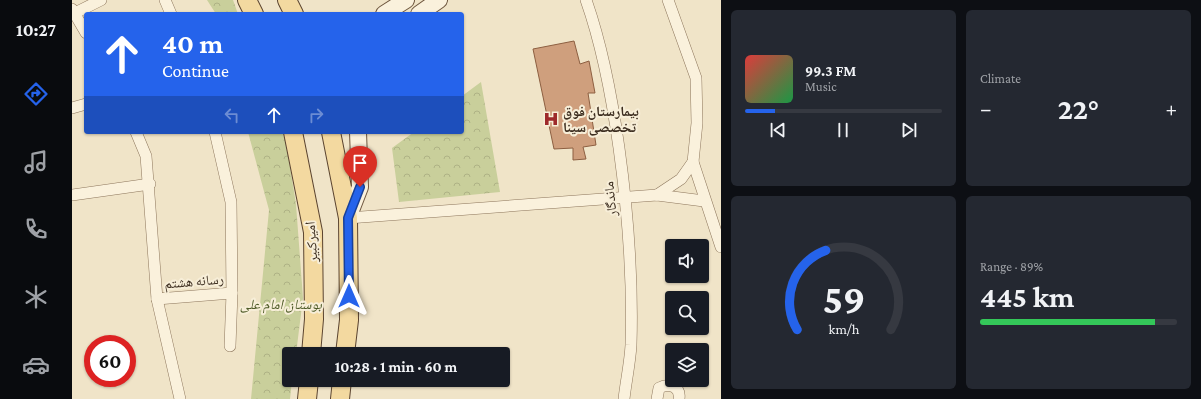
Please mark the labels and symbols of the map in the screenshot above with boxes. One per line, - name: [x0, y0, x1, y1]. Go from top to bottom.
- place label: بیمارستان فوق تخصصی سینا: [563, 103, 639, 136]
- hospital icon: بیمارستان فوق تخصصی سینا: [542, 110, 560, 128]
- pin: [343, 146, 377, 187]
- street label: ماندگار: [600, 181, 621, 218]
- street label: امیرکبیر: [302, 221, 321, 264]
- street label: رسانه هشتم: [164, 270, 225, 294]
- position arrow: [328, 275, 370, 317]
- park label: بوستان امام علی: [240, 296, 322, 314]
- speed limit sign: 60: [84, 335, 136, 387]

